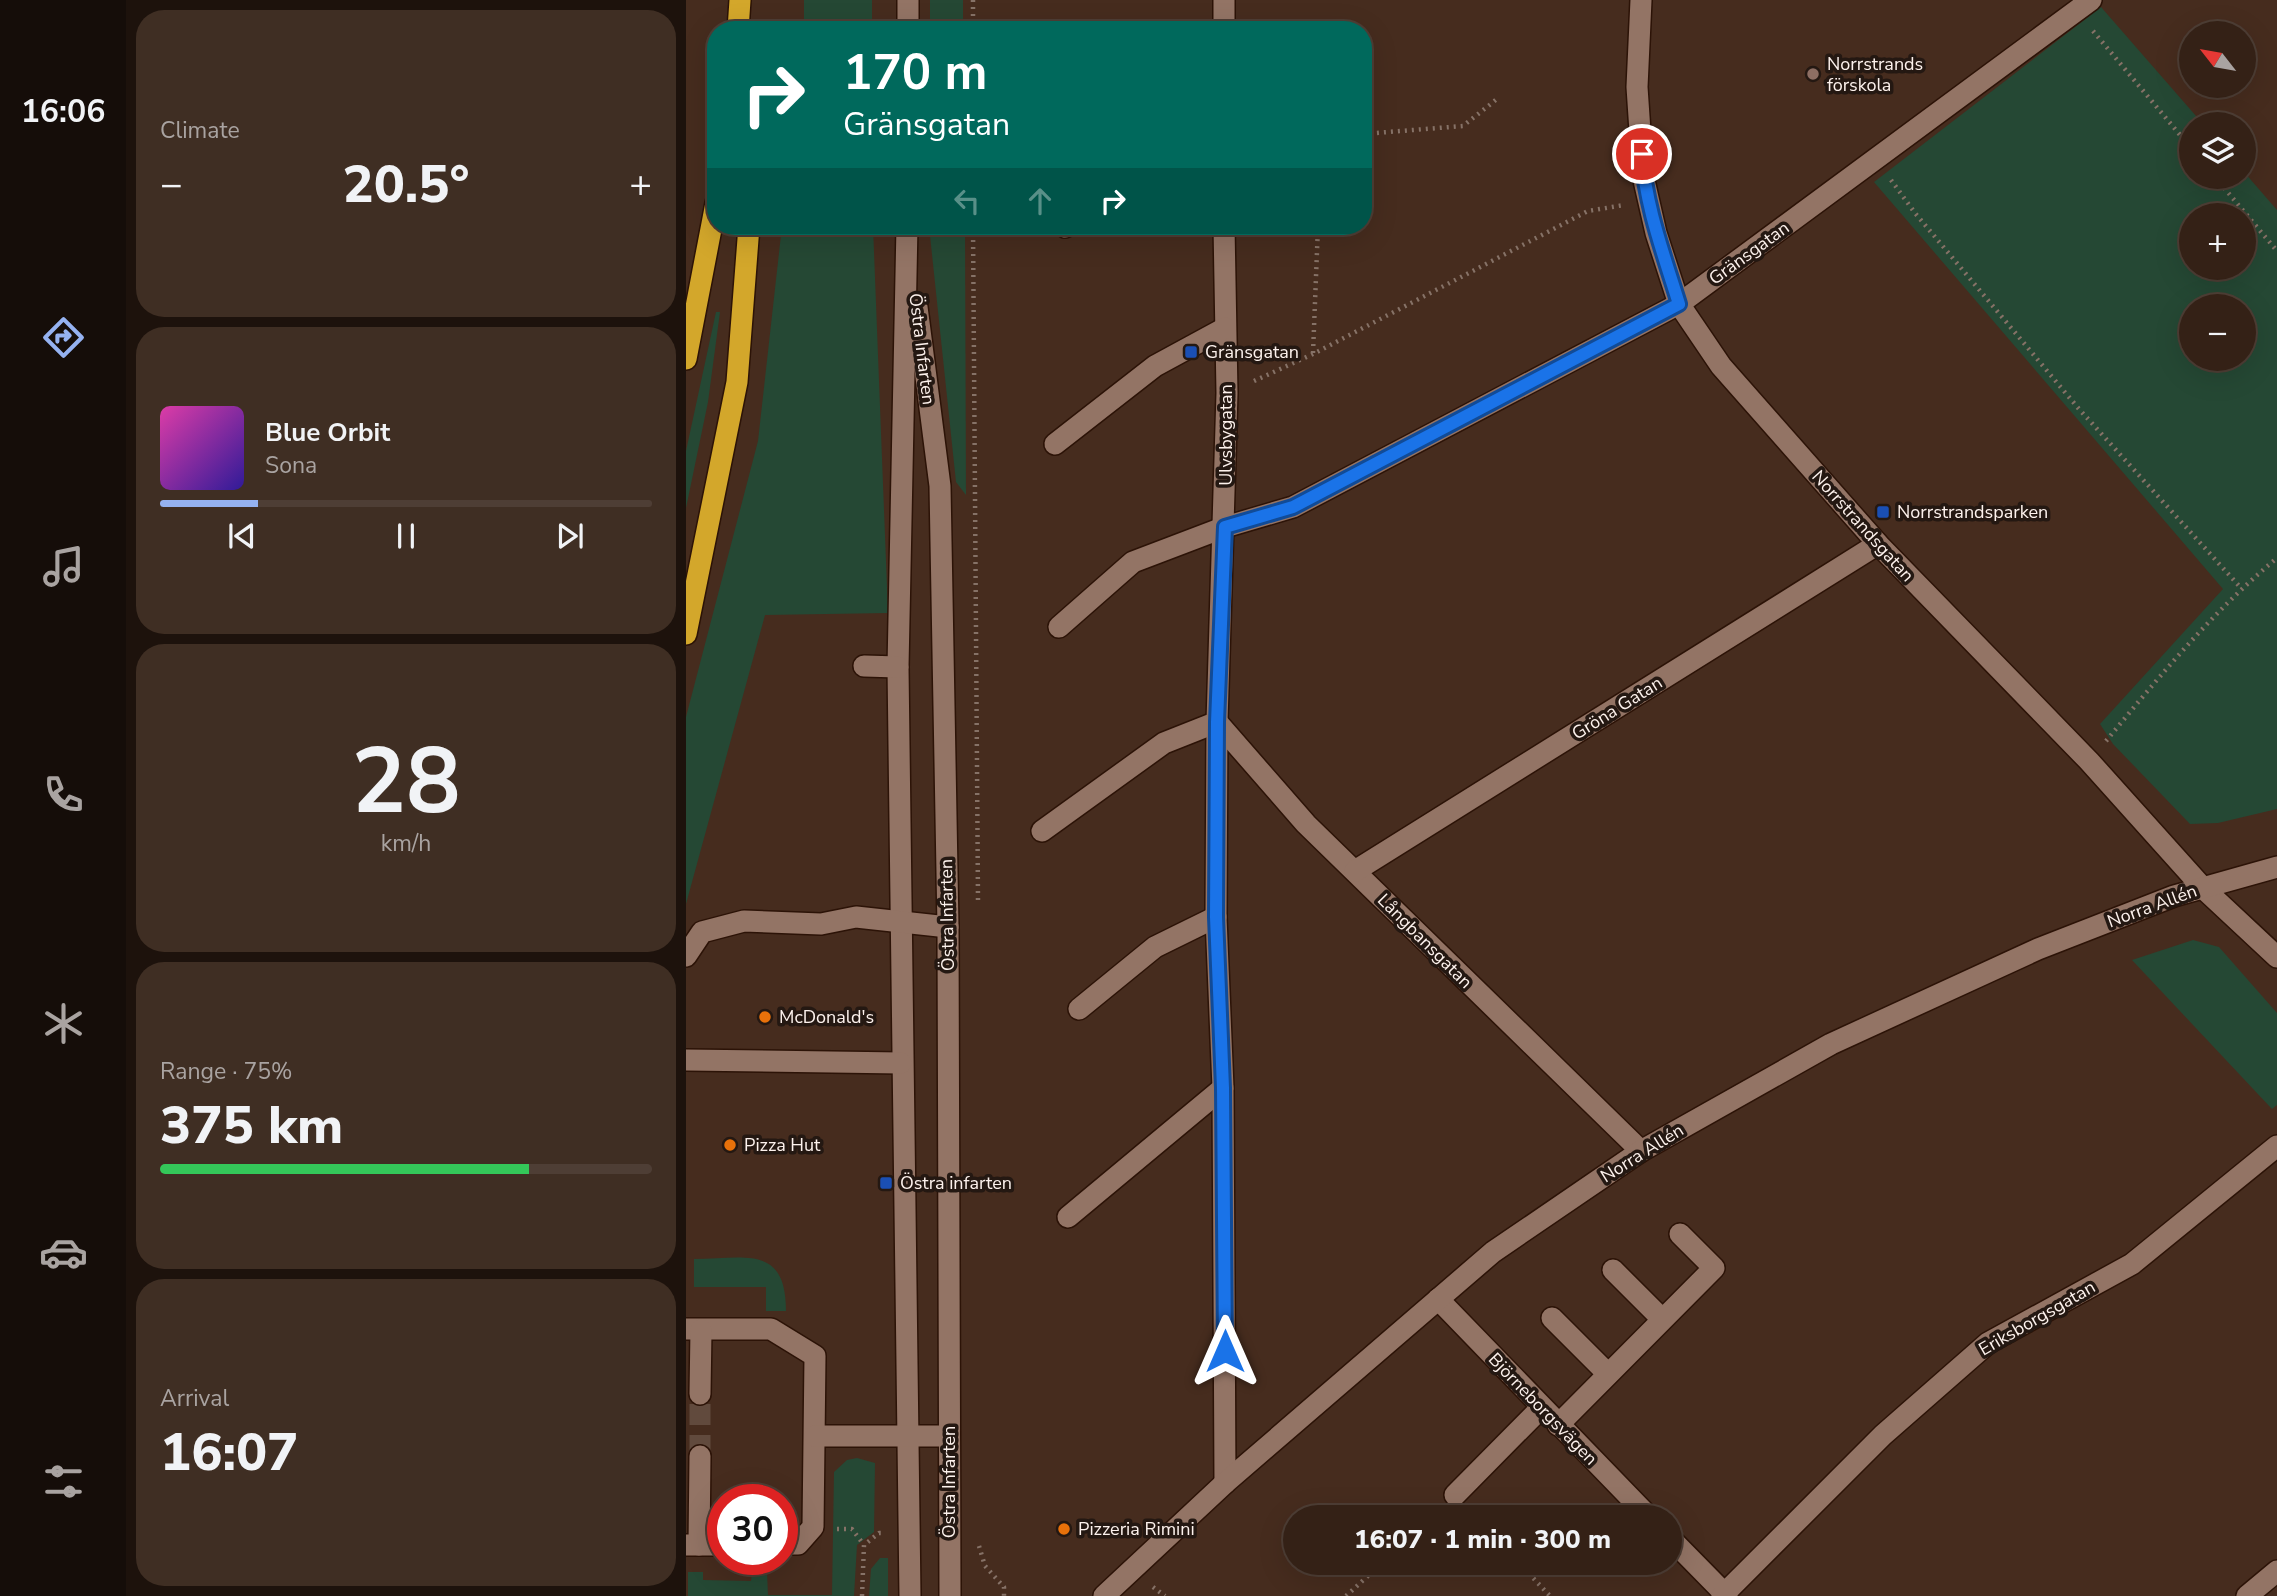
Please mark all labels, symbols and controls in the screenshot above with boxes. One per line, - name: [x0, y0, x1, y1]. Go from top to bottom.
- north arrow: [2179, 21, 2256, 98]
- map controls: [2179, 21, 2256, 371]
- text: 170 m: [843, 39, 987, 106]
- icon: right: [728, 49, 819, 140]
- place label: Norrstrands förskola: [1827, 52, 1923, 97]
- marker: Norrstrands förskola: [1805, 66, 1821, 82]
- text: 16:06: [21, 90, 105, 133]
- text: Gränsgatan: [843, 103, 1010, 146]
- button: layers: [2179, 112, 2256, 189]
- text: Climate: [160, 115, 240, 146]
- pin: [1612, 124, 1672, 184]
- icon: arrive: [1623, 135, 1661, 173]
- text: 20.5°: [342, 149, 470, 220]
- text: −: [160, 159, 183, 210]
- text: +: [629, 159, 652, 210]
- icon: left: [948, 182, 986, 220]
- icon: ahead: [1021, 182, 1059, 220]
- icon: right: [1094, 182, 1132, 220]
- button: +: [2179, 203, 2256, 280]
- street label: Gränsgatan: [1704, 216, 1794, 290]
- street label: Östra Infarten: [903, 292, 941, 406]
- button: −: [2179, 294, 2256, 371]
- icon: directions: [39, 313, 88, 362]
- place label: Gränsgatan: [1205, 340, 1299, 364]
- marker: Gränsgatan: [1183, 344, 1199, 360]
- street label: Ulvsbygatan: [1214, 384, 1238, 486]
- text: Blue Orbit: [265, 415, 390, 450]
- text: Sona: [265, 450, 317, 481]
- street label: Norrstrandsgatan: [1806, 465, 1920, 587]
- place label: Norrstrandsparken: [1897, 500, 2048, 524]
- marker: Norrstrandsparken: [1875, 504, 1891, 520]
- icon: previous: [223, 517, 261, 555]
- icon: pause: [387, 517, 425, 555]
- icon: next: [551, 517, 589, 555]
- icon: music: [39, 542, 88, 591]
- street label: Gröna Gatan: [1567, 671, 1667, 745]
- text: 28: [351, 720, 461, 844]
- icon: phone: [39, 770, 88, 819]
- text: km/h: [381, 828, 431, 859]
- street label: Östra Infarten: [934, 859, 960, 971]
- street label: Norra Allén: [2104, 879, 2200, 933]
- street label: Långbansgatan: [1372, 888, 1478, 994]
- icon: climate: [39, 999, 88, 1048]
- place label: McDonald's: [779, 1005, 874, 1029]
- marker: McDonald's: [757, 1009, 773, 1025]
- text: Range · 75%: [160, 1056, 292, 1087]
- text: 375 km: [160, 1090, 343, 1161]
- street label: Norra Allén: [1596, 1118, 1688, 1188]
- place label: Pizza Hut: [744, 1133, 821, 1157]
- marker: Pizza Hut: [722, 1137, 738, 1153]
- place label: Östra infarten: [900, 1171, 1012, 1195]
- marker: Östra infarten: [878, 1175, 894, 1191]
- icon: car: [39, 1228, 88, 1277]
- street label: Eriksborgsgatan: [1974, 1275, 2100, 1361]
- position arrow: [1188, 1314, 1262, 1388]
- street label: Björneborgsvägen: [1483, 1348, 1603, 1470]
- text: Arrival: [160, 1383, 229, 1414]
- text: 16:07: [160, 1417, 298, 1488]
- street label: Östra Infarten: [937, 1426, 961, 1538]
- icon: filters: [39, 1457, 88, 1506]
- speed limit sign: 30: [707, 1484, 798, 1575]
- place label: Pizzeria Rimini: [1078, 1517, 1195, 1541]
- marker: Pizzeria Rimini: [1056, 1521, 1072, 1537]
- text: 16:07 · 1 min · 300 m: [1354, 1522, 1611, 1557]

